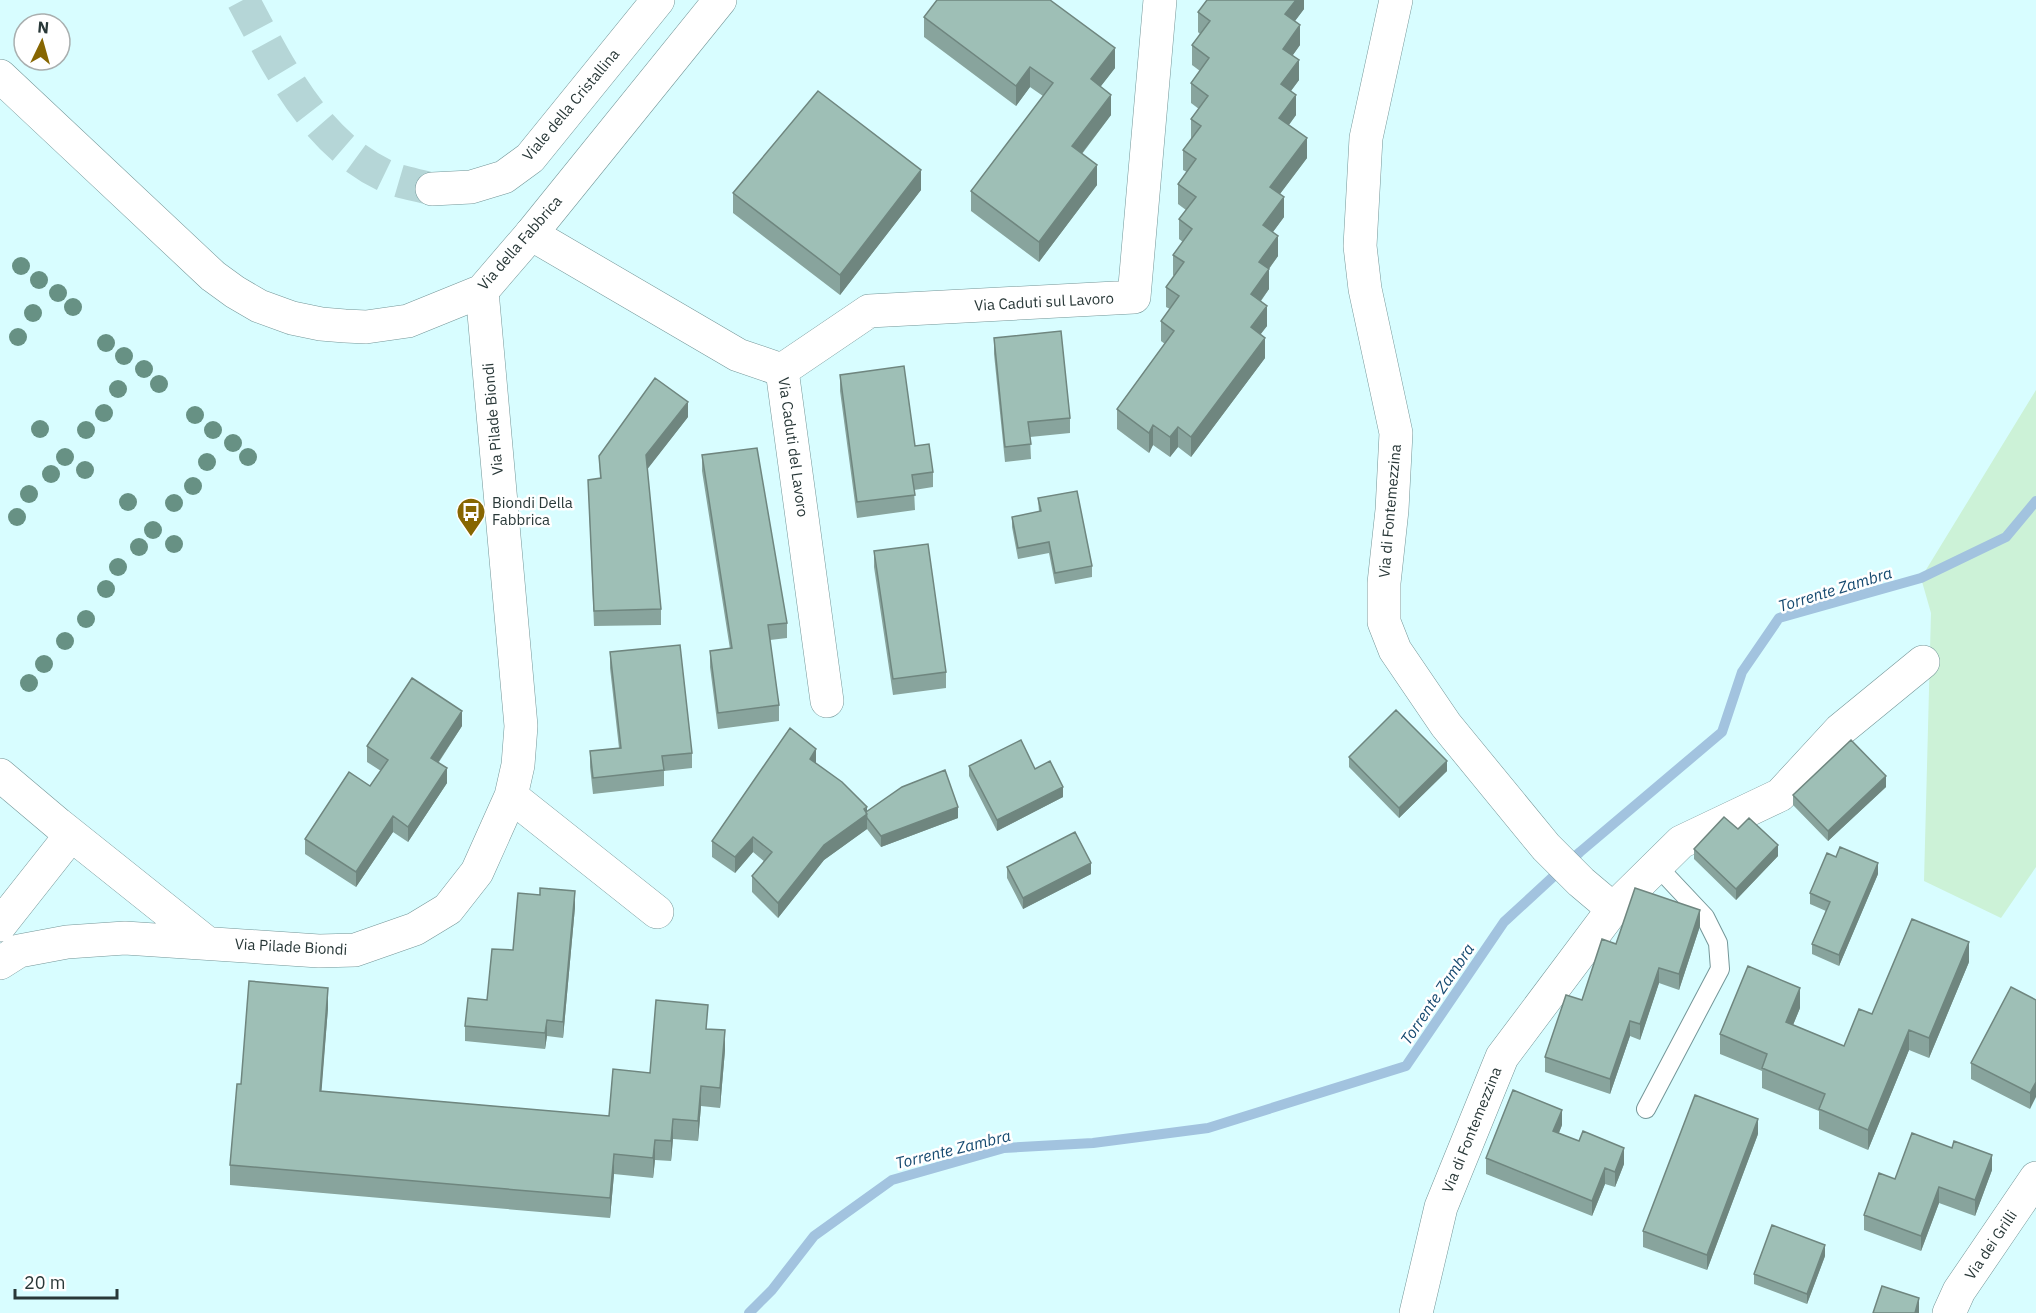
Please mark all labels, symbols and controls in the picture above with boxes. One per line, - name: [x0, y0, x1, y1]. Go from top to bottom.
- north arrow: [12, 12, 72, 72]
- text: N: [37, 17, 50, 38]
- street label: Viale della Cristallina: [518, 45, 623, 165]
- street label: Via della Fabbrica: [473, 192, 566, 294]
- street label: Via Caduti sul Lavoro: [974, 288, 1114, 315]
- street label: Via Pilade Biondi: [478, 362, 507, 476]
- street label: Via Caduti del Lavoro: [774, 376, 813, 518]
- street label: Via di Fontemezzina: [1374, 443, 1405, 579]
- place label: Biondi Della Fabbrica: [492, 493, 573, 529]
- bus stop icon: Biondi Della Fabbrica: [455, 496, 487, 538]
- water label: Torrente Zambra: [1776, 562, 1894, 616]
- street label: Via Pilade Biondi: [234, 934, 348, 959]
- water label: Torrente Zambra: [1396, 939, 1478, 1049]
- street label: Via di Fontemezzina: [1438, 1064, 1505, 1196]
- water label: Torrente Zambra: [893, 1125, 1013, 1173]
- street label: Via dei Grilli: [1960, 1206, 2021, 1283]
- scale bar: [15, 1262, 117, 1300]
- text: 20 m: [24, 1271, 66, 1294]

